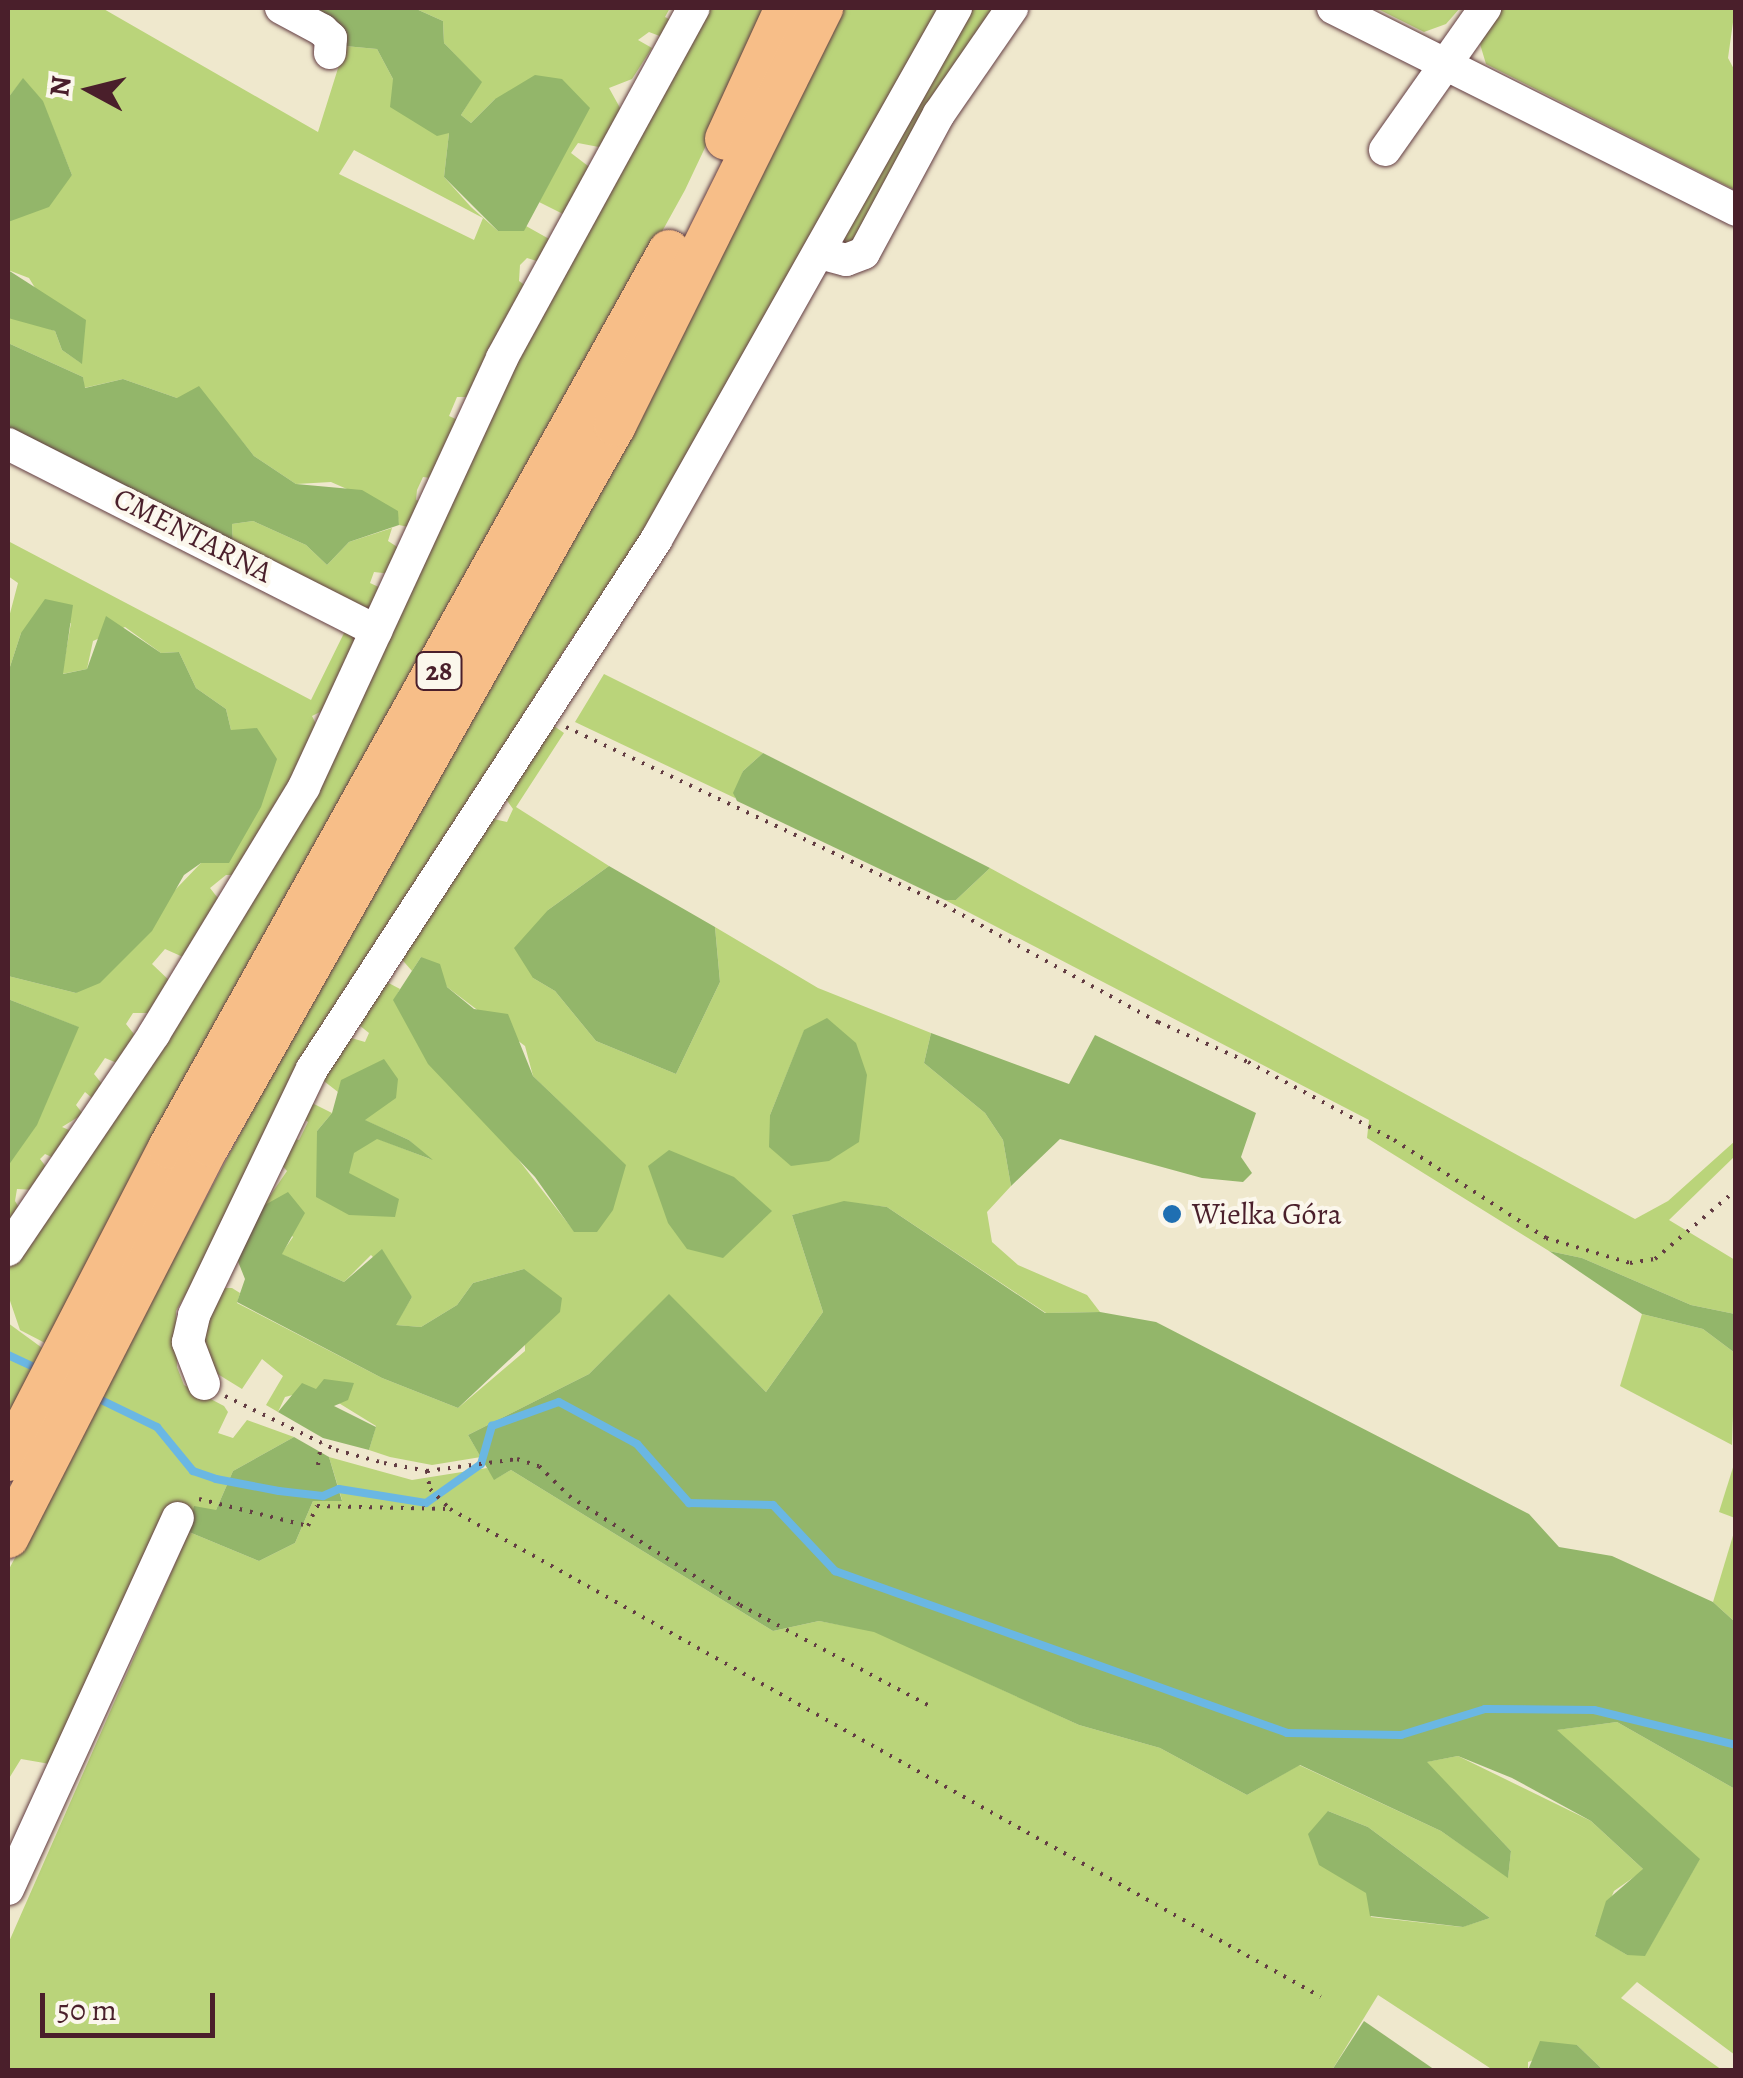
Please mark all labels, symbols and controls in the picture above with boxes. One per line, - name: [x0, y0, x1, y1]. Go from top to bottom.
- north arrow: [40, 40, 140, 140]
- text: N: [40, 74, 80, 99]
- street label: CMENTARNA: [108, 480, 278, 590]
- road number: 28: [414, 648, 464, 694]
- place label: Wielka Góra: [1192, 1196, 1342, 1232]
- marker: Wielka Góra: [1161, 1203, 1183, 1225]
- scale bar: [45, 1973, 220, 2035]
- text: 50 m: [57, 1990, 117, 2030]

